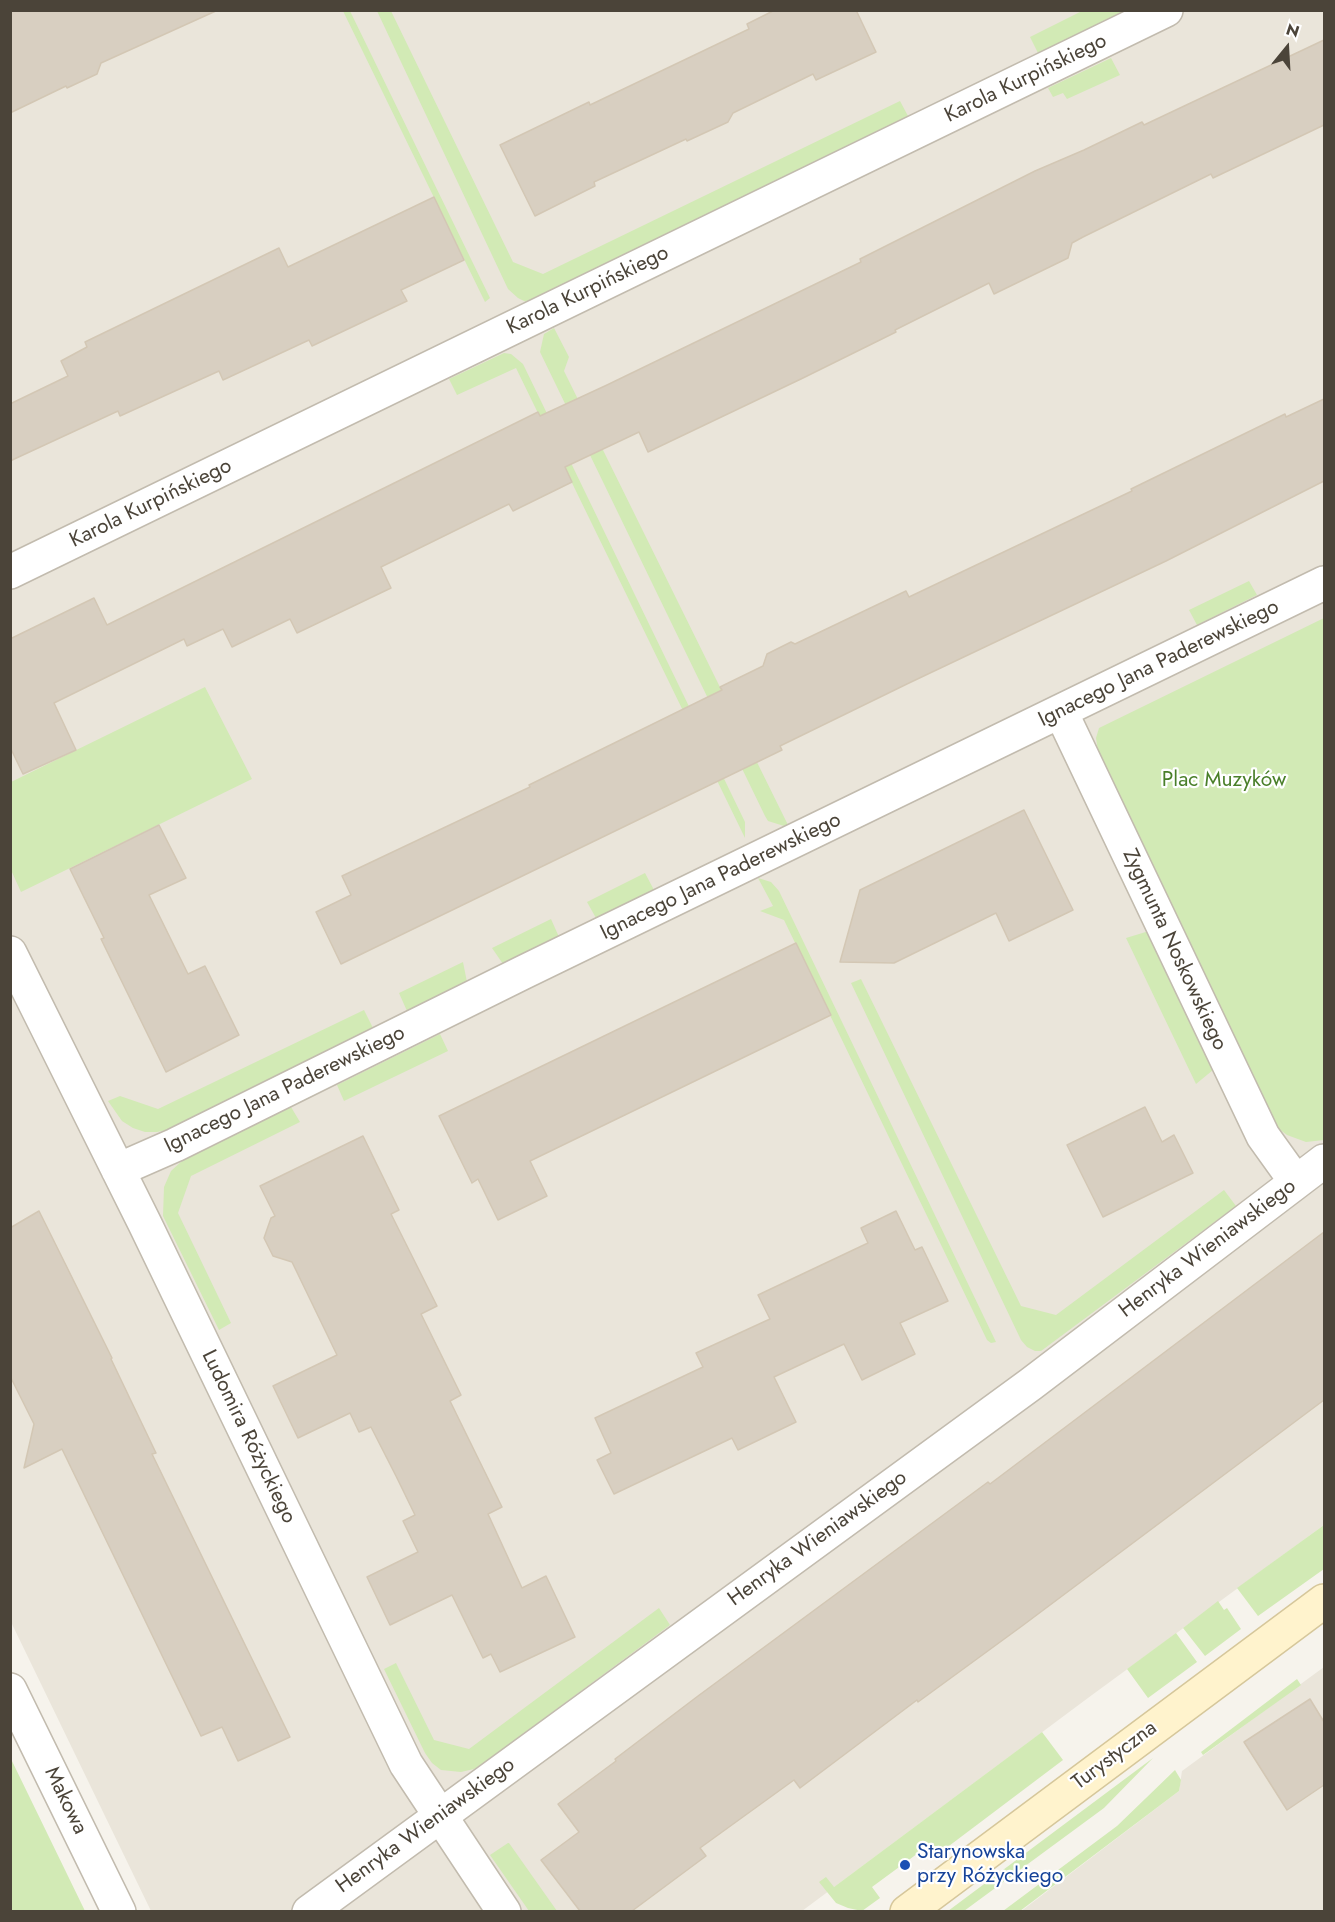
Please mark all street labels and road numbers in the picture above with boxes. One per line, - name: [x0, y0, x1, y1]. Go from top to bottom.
- street label: Karola Kurpińskiego: [941, 29, 1111, 129]
- street label: Karola Kurpińskiego: [503, 241, 673, 341]
- street label: Karola Kurpińskiego: [66, 454, 236, 554]
- street label: Ignacego Jana Paderewskiego: [1035, 595, 1283, 733]
- street label: Ignacego Jana Paderewskiego: [597, 808, 845, 946]
- street label: Zygmunta Noskowskiego: [1116, 845, 1232, 1055]
- street label: Ignacego Jana Paderewskiego: [161, 1021, 409, 1159]
- street label: Henryka Wieniawskiego: [1115, 1174, 1301, 1324]
- street label: Ludomira Różyckiego: [195, 1346, 301, 1528]
- street label: Henryka Wieniawskiego: [724, 1466, 912, 1612]
- street label: Turystyczna: [1068, 1716, 1162, 1796]
- street label: Henryka Wieniawskiego: [332, 1753, 520, 1899]
- street label: Makowa: [38, 1763, 92, 1839]

